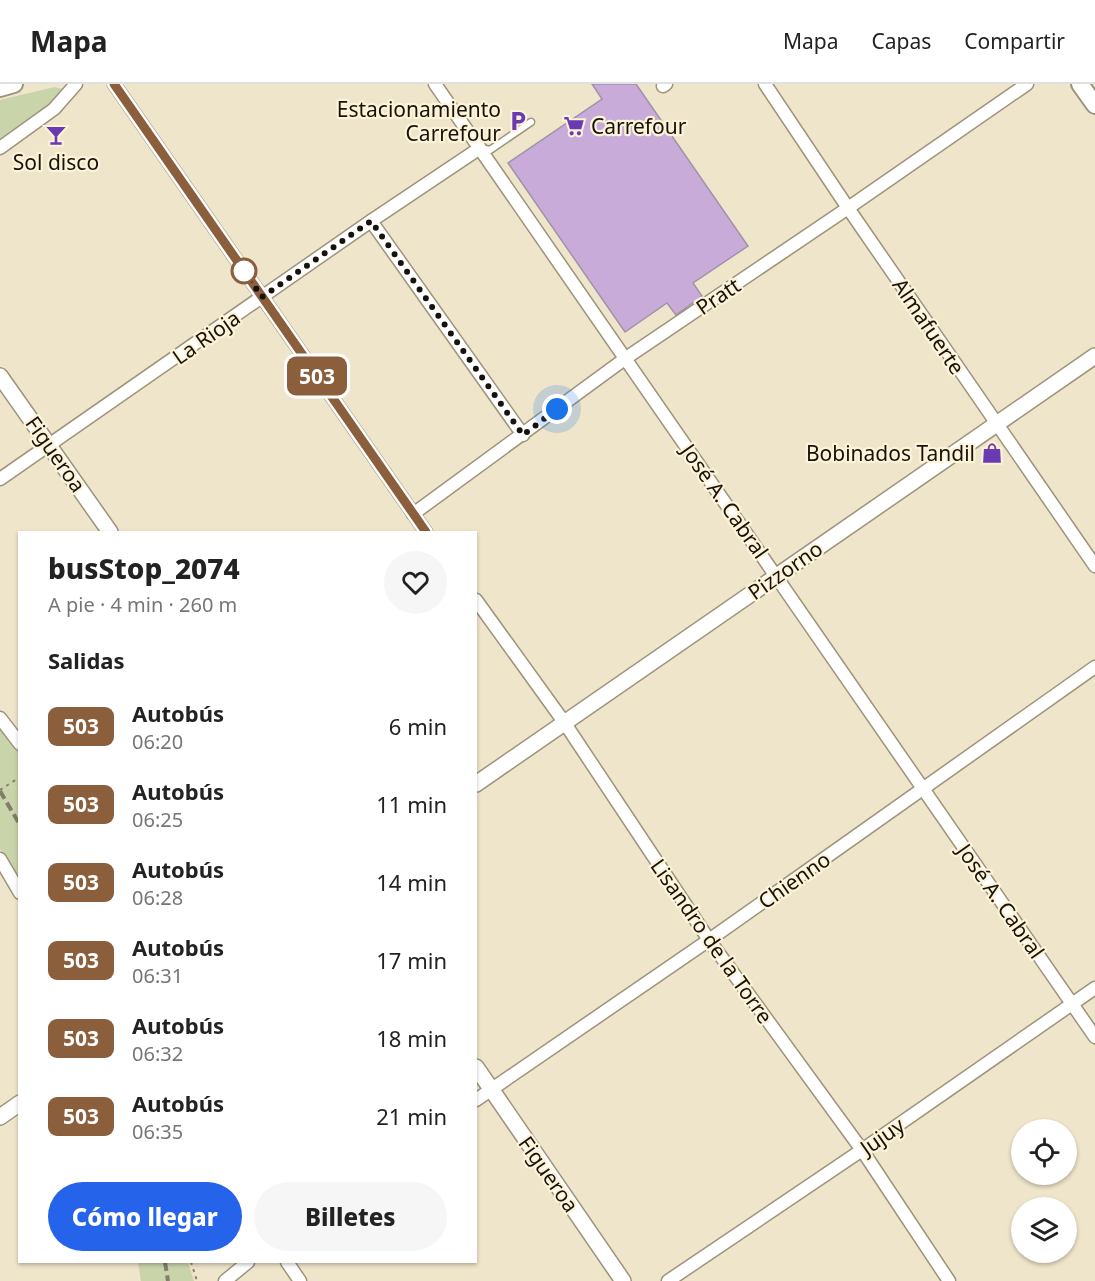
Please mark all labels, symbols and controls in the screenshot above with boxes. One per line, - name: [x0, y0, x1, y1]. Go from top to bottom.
- text: Mapa: [30, 22, 108, 60]
- text: Mapa: [783, 27, 839, 55]
- text: Capas: [872, 27, 931, 55]
- text: Compartir: [964, 27, 1065, 55]
- place label: Estacionamiento Carrefour: [337, 95, 501, 147]
- parking icon: Estacionamiento Carrefour: [506, 109, 530, 133]
- place label: Carrefour: [591, 112, 687, 140]
- supermarket icon: Carrefour: [562, 114, 586, 138]
- bar icon: Sol disco: [44, 123, 68, 147]
- place label: Sol disco: [13, 148, 99, 176]
- unlabelled marker: [231, 258, 257, 284]
- street label: Pratt: [690, 271, 746, 321]
- street label: Almafuerte: [887, 272, 971, 380]
- street label: La Rioja: [167, 304, 245, 370]
- line badge: 503: [282, 356, 352, 396]
- text: 503: [299, 362, 335, 390]
- your location: [542, 394, 572, 424]
- street label: Figueroa: [20, 410, 92, 498]
- street label: José A. Cabral: [674, 437, 775, 564]
- place label: Bobinados Tandil: [806, 439, 975, 467]
- shop icon: Bobinados Tandil: [980, 441, 1004, 465]
- street label: Pizzorno: [742, 534, 828, 606]
- text: busStop_2074: [48, 549, 240, 587]
- button: heart: [384, 551, 447, 614]
- text: A pie · 4 min · 260 m: [48, 591, 237, 618]
- text: Salidas: [48, 645, 125, 675]
- text: Autobús: [132, 698, 224, 728]
- text: 6 min: [389, 711, 447, 741]
- text: 503: [63, 712, 99, 740]
- text: 06:20: [132, 728, 183, 755]
- text: Autobús: [132, 776, 224, 806]
- text: 11 min: [376, 789, 447, 819]
- text: 503: [63, 790, 99, 818]
- text: 06:25: [132, 806, 183, 833]
- street label: José A. Cabral: [950, 837, 1051, 964]
- street label: Chienno: [752, 845, 836, 915]
- street label: Lisandro de la Torre: [645, 853, 779, 1029]
- text: Autobús: [132, 854, 224, 884]
- text: 14 min: [376, 867, 447, 897]
- text: 503: [63, 868, 99, 896]
- text: 06:28: [132, 884, 183, 911]
- text: Autobús: [132, 932, 224, 962]
- text: 17 min: [376, 945, 447, 975]
- text: 503: [63, 946, 99, 974]
- text: 06:31: [132, 962, 183, 989]
- text: Autobús: [132, 1010, 224, 1040]
- text: 18 min: [376, 1023, 447, 1053]
- text: 503: [63, 1024, 99, 1052]
- text: 06:32: [132, 1040, 183, 1067]
- text: Autobús: [132, 1088, 224, 1118]
- text: 21 min: [376, 1101, 447, 1131]
- text: 503: [63, 1102, 99, 1130]
- street label: Jujuy: [853, 1111, 910, 1162]
- text: 06:35: [132, 1118, 183, 1145]
- map controls: [1011, 1119, 1077, 1263]
- button: locate: [1011, 1119, 1077, 1185]
- street label: Figueroa: [513, 1130, 585, 1218]
- button: Cómo llegar: [48, 1182, 242, 1251]
- button: Billetes: [254, 1182, 447, 1251]
- button: layers: [1011, 1197, 1077, 1263]

